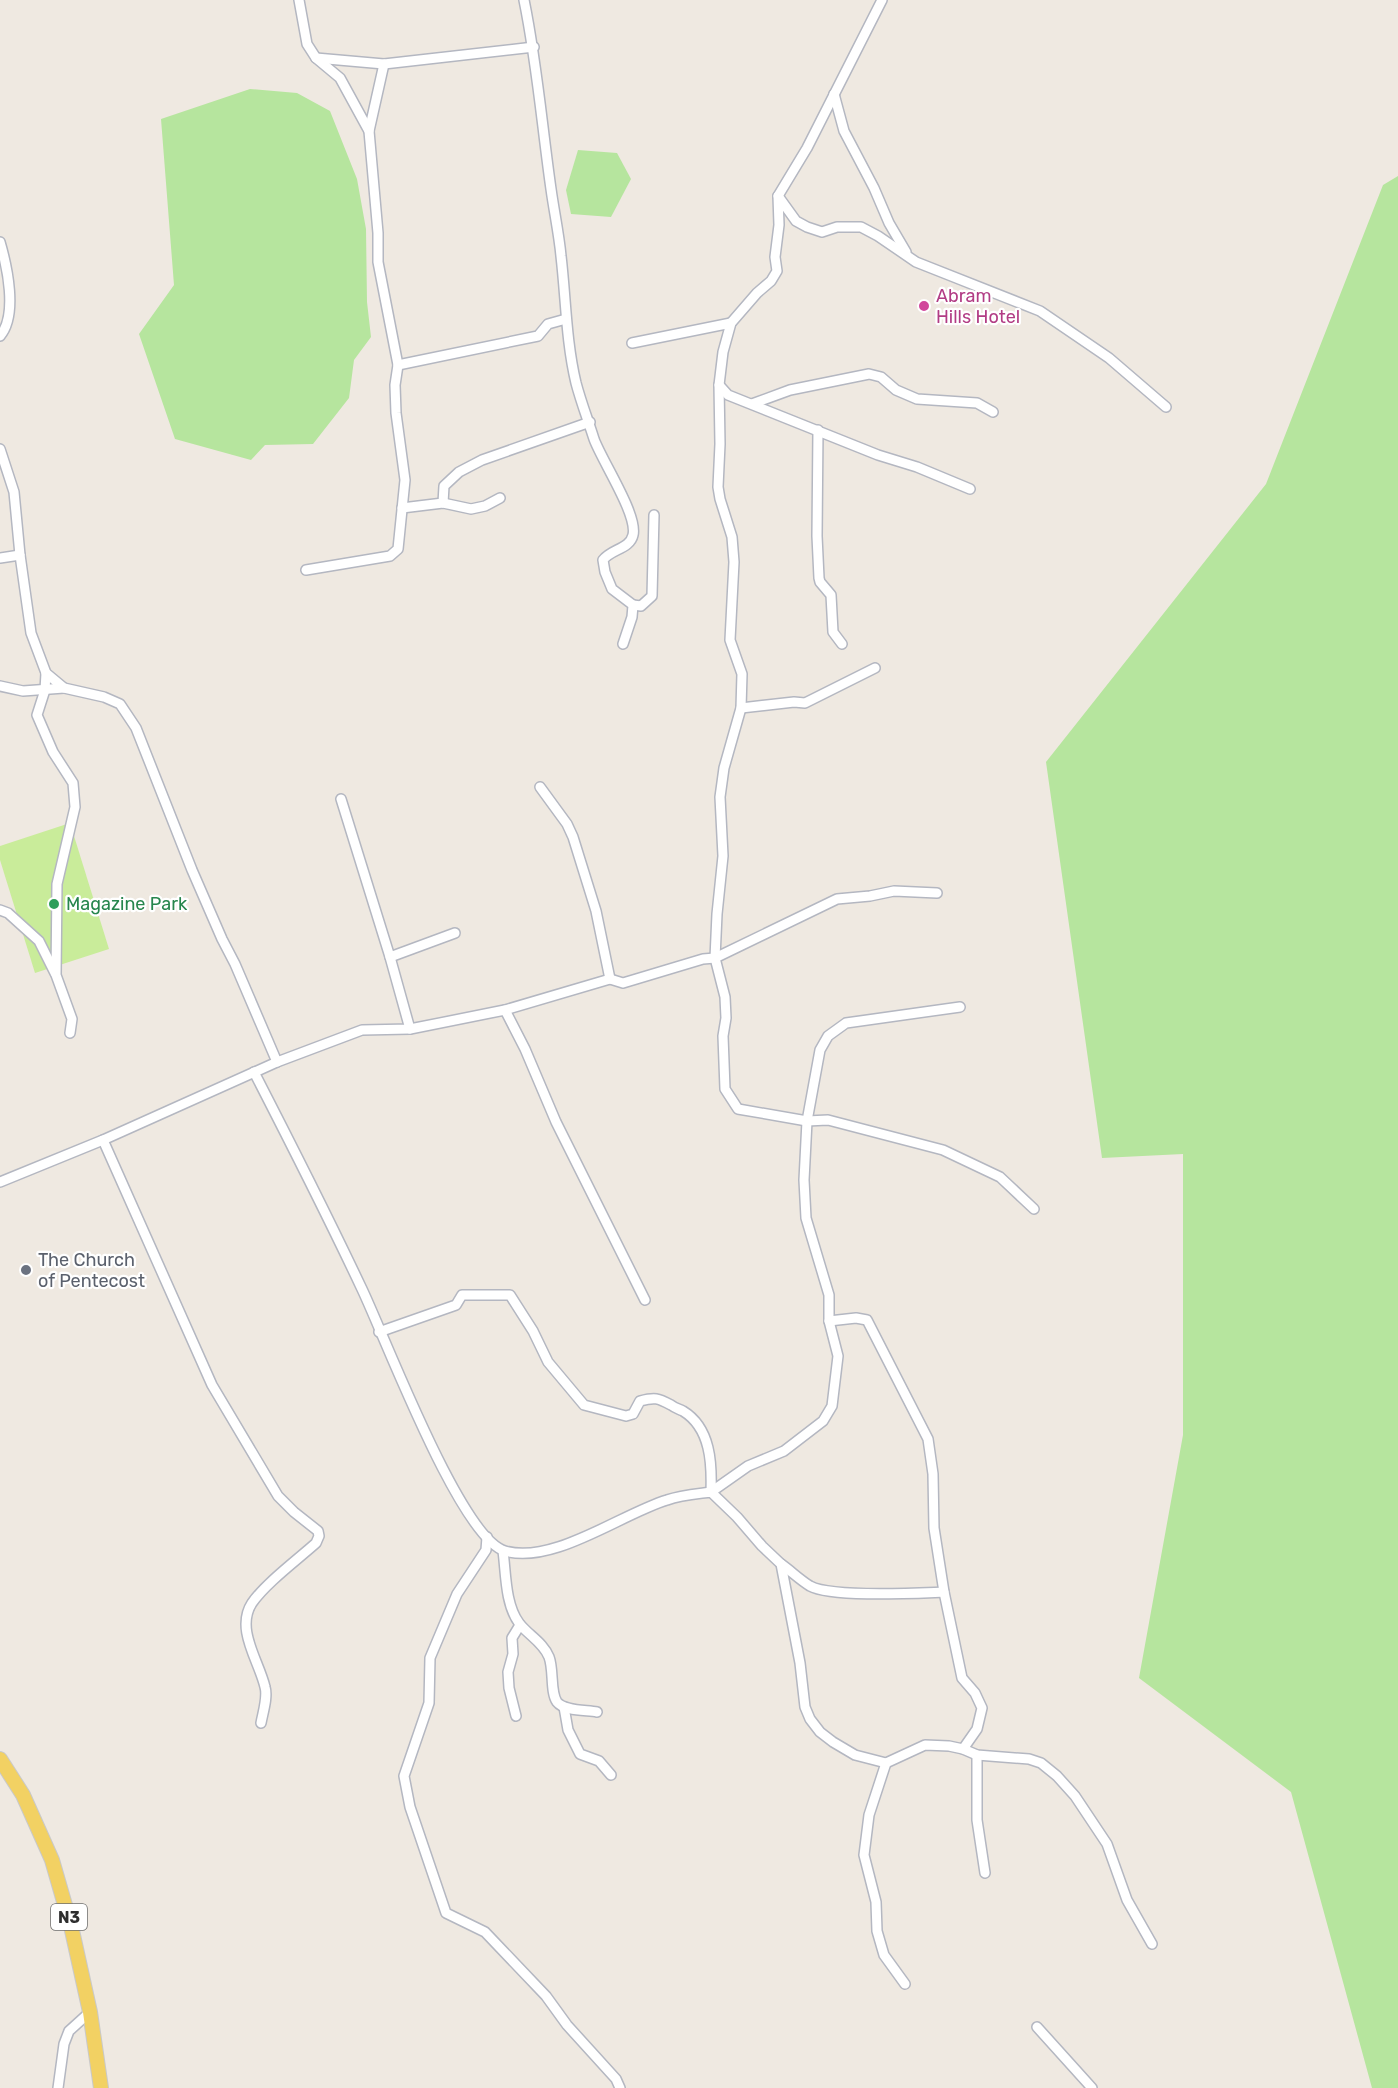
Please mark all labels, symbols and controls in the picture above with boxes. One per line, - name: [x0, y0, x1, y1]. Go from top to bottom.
- place label: Abram Hills Hotel: [936, 285, 1020, 328]
- marker: Abram Hills Hotel: [917, 299, 931, 313]
- place label: Magazine Park: [66, 893, 188, 915]
- marker: Magazine Park: [47, 897, 61, 911]
- place label: The Church of Pentecost: [38, 1249, 145, 1292]
- marker: The Church of Pentecost: [19, 1263, 33, 1277]
- road number: N3: [51, 1904, 87, 1930]

